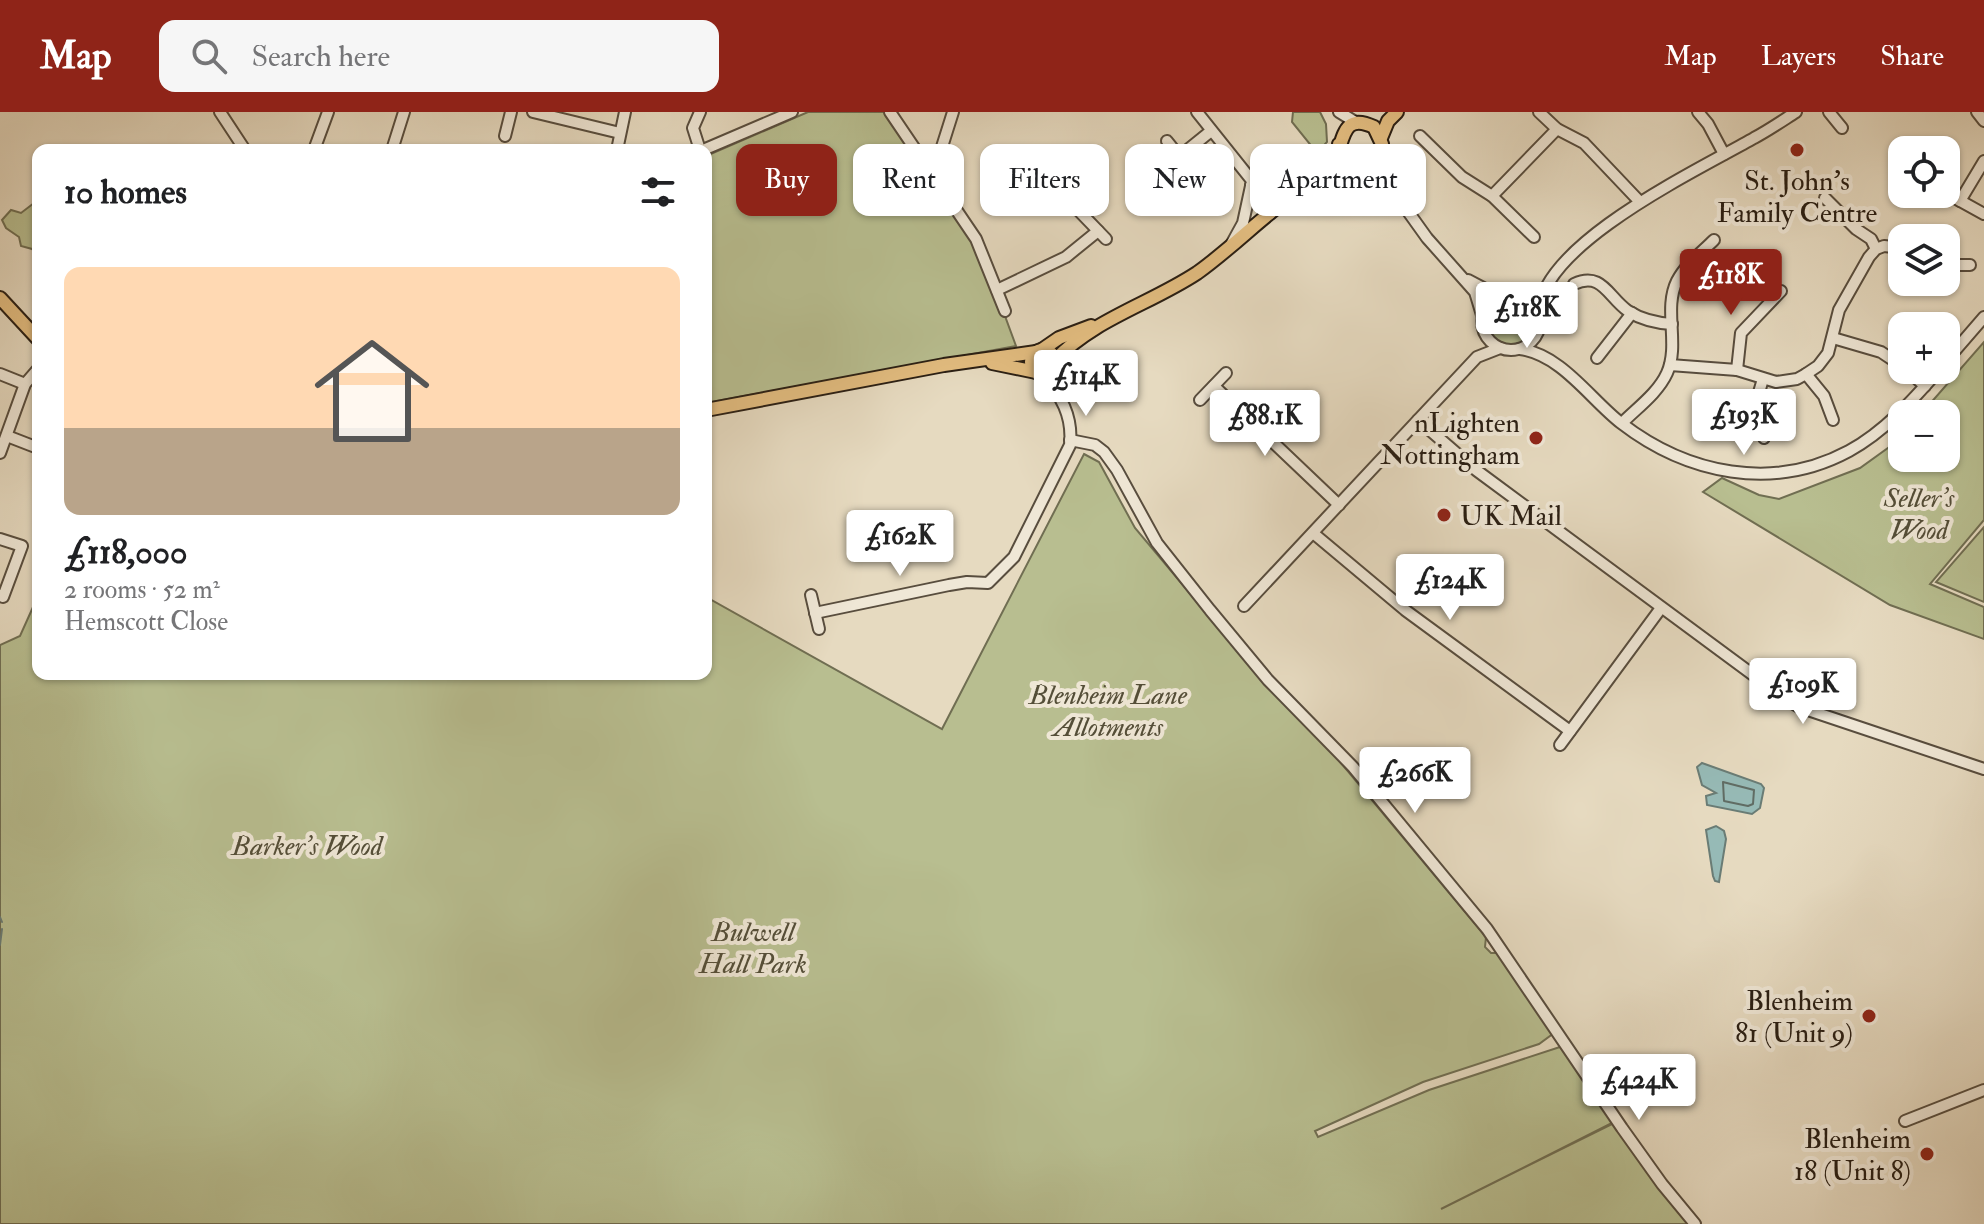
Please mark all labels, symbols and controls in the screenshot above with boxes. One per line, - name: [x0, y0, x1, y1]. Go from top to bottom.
- search box: [159, 20, 719, 92]
- text: Map: [40, 32, 111, 80]
- icon: search: [187, 34, 231, 78]
- text: Search here: [251, 38, 390, 75]
- text: Map: [1664, 39, 1717, 74]
- text: Layers: [1761, 39, 1836, 74]
- text: Share: [1880, 39, 1944, 74]
- map controls: [1888, 136, 1960, 472]
- button: locate: [1888, 136, 1960, 208]
- marker: St. John's Family Centre: [1788, 141, 1806, 159]
- chip: Buy: [736, 144, 837, 216]
- chip: Rent: [853, 144, 964, 216]
- chip: Filters: [980, 144, 1109, 216]
- chip: New: [1125, 144, 1234, 216]
- chip: Apartment: [1250, 144, 1426, 216]
- place label: St. John's Family Centre: [1717, 164, 1877, 231]
- icon: filters: [636, 170, 680, 214]
- text: 10 homes: [64, 171, 187, 214]
- button: layers: [1888, 224, 1960, 296]
- pin: £118K: [1675, 249, 1787, 317]
- text: £118K: [1698, 259, 1764, 291]
- pin: £118K: [1471, 282, 1583, 350]
- text: £118K: [1494, 292, 1560, 324]
- button: +: [1888, 312, 1960, 384]
- icon: home: [300, 319, 444, 463]
- pin: £114K: [1030, 350, 1142, 418]
- text: £114K: [1052, 360, 1120, 392]
- pin: £193K: [1688, 389, 1800, 457]
- pin: £88.1K: [1200, 390, 1330, 458]
- text: £193K: [1710, 399, 1778, 431]
- text: £88.1K: [1228, 400, 1302, 432]
- button: −: [1888, 400, 1960, 472]
- place label: nLighten Nottingham: [1380, 406, 1520, 473]
- marker: nLighten Nottingham: [1527, 429, 1545, 447]
- park label: Seller's Wood: [1883, 481, 1956, 548]
- place label: UK Mail: [1460, 499, 1562, 534]
- marker: UK Mail: [1435, 506, 1453, 524]
- pin: £162K: [844, 510, 956, 578]
- text: £162K: [864, 520, 936, 552]
- text: £118,000: [64, 531, 187, 574]
- pin: £124K: [1394, 554, 1506, 622]
- text: £124K: [1414, 564, 1486, 596]
- text: 2 rooms · 52 m²: [64, 574, 220, 606]
- text: Hemscott Close: [64, 606, 228, 638]
- pin: £109K: [1747, 658, 1859, 726]
- text: £109K: [1767, 668, 1839, 700]
- park label: Blenheim Lane Allotments: [1027, 678, 1188, 745]
- pin: £266K: [1359, 747, 1471, 815]
- text: £266K: [1377, 757, 1453, 789]
- park label: Barker's Wood: [230, 829, 385, 864]
- park label: Bulwell Hall Park: [697, 915, 807, 982]
- place label: Blenheim 81 (Unit 9): [1735, 984, 1853, 1051]
- marker: Blenheim 81 (Unit 9): [1860, 1007, 1878, 1025]
- pin: £424K: [1583, 1054, 1695, 1122]
- text: £424K: [1601, 1064, 1677, 1096]
- place label: Blenheim 18 (Unit 8): [1794, 1122, 1911, 1189]
- marker: Blenheim 18 (Unit 8): [1918, 1145, 1936, 1163]

